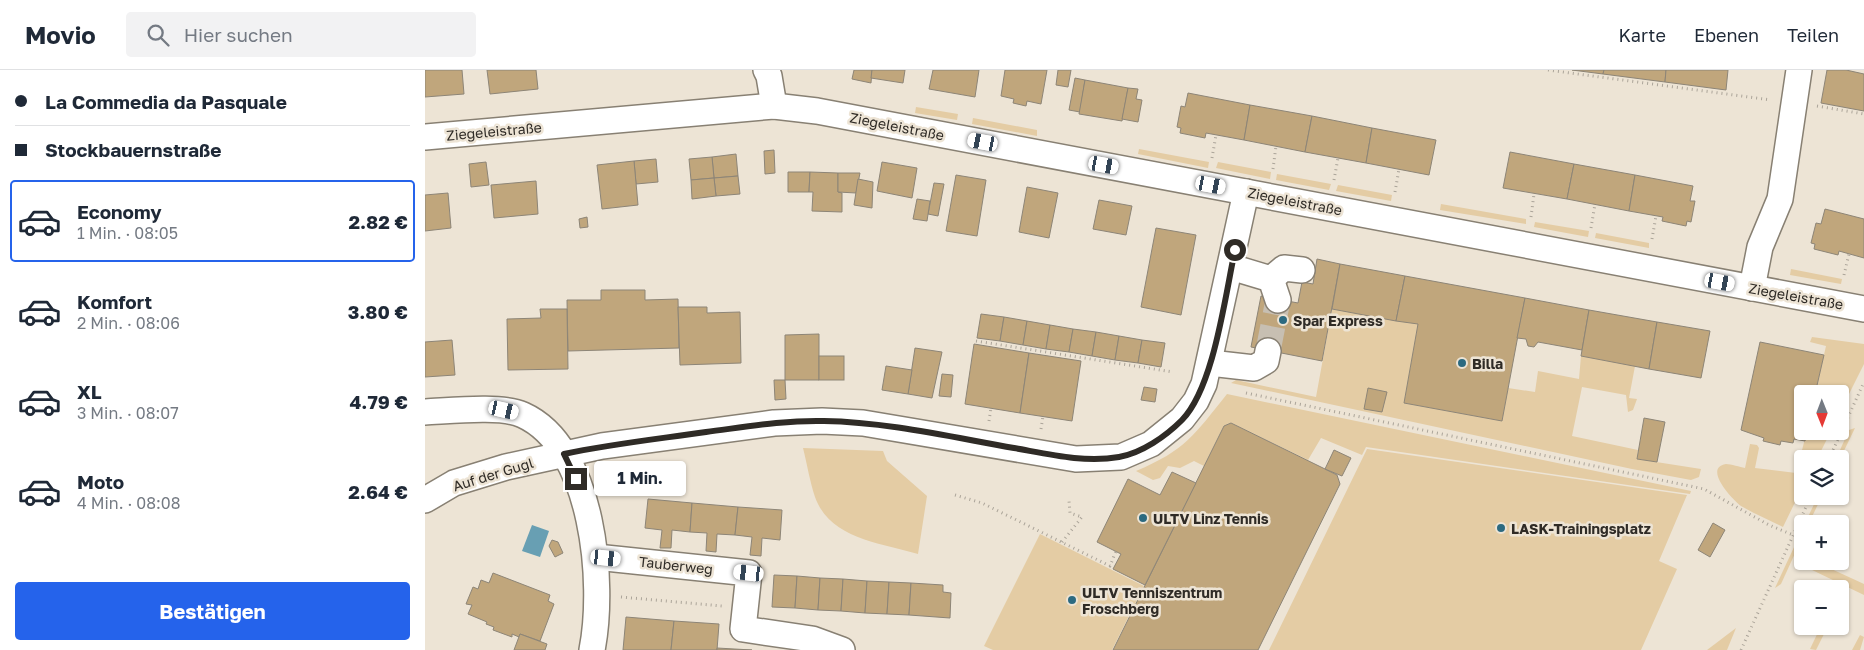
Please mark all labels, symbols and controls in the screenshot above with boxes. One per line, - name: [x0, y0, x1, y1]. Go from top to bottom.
- search box: [126, 12, 476, 57]
- text: Movio: [25, 20, 96, 49]
- icon: search: [144, 21, 172, 49]
- text: Hier suchen: [184, 23, 293, 46]
- text: Karte: [1619, 24, 1666, 46]
- text: Ebenen: [1694, 24, 1759, 46]
- text: Teilen: [1787, 24, 1839, 46]
- text: La Commedia da Pasquale: [45, 90, 287, 113]
- street label: Ziegeleistraße: [848, 109, 946, 143]
- street label: Ziegeleistraße: [446, 118, 542, 144]
- car: [966, 132, 999, 152]
- text: Stockbauernstraße: [45, 138, 221, 161]
- car: [1087, 155, 1120, 175]
- car: [1194, 175, 1227, 195]
- street label: Ziegeleistraße: [1246, 184, 1344, 218]
- icon: car: [17, 199, 62, 244]
- text: Economy: [77, 200, 162, 223]
- text: 2.82 €: [348, 210, 408, 233]
- text: 1 Min. · 08:05: [77, 223, 178, 243]
- route start: [1224, 239, 1246, 261]
- car: [1703, 272, 1736, 292]
- street label: Ziegeleistraße: [1747, 279, 1845, 313]
- icon: car: [17, 289, 62, 334]
- text: Komfort: [77, 290, 152, 313]
- text: 3.80 €: [348, 300, 408, 323]
- place label: Spar Express: [1293, 312, 1383, 329]
- text: 2 Min. · 08:06: [77, 313, 180, 333]
- marker: Spar Express: [1277, 314, 1289, 326]
- place label: Billa: [1472, 355, 1503, 372]
- marker: Billa: [1456, 357, 1468, 369]
- icon: car: [17, 379, 62, 424]
- text: XL: [77, 380, 102, 403]
- north arrow: [1794, 385, 1849, 440]
- map controls: [1794, 385, 1849, 635]
- text: 4.79 €: [349, 390, 408, 413]
- car: [487, 399, 520, 421]
- text: 3 Min. · 08:07: [77, 403, 179, 423]
- button: layers: [1794, 450, 1849, 505]
- street label: Auf der Gugl: [451, 454, 535, 494]
- callout: 1 Min.: [593, 462, 686, 496]
- route end: [565, 468, 587, 490]
- text: 1 Min.: [617, 468, 663, 488]
- icon: car: [17, 469, 62, 514]
- text: Moto: [77, 470, 124, 493]
- text: 2.64 €: [348, 480, 408, 503]
- text: 4 Min. · 08:08: [77, 493, 180, 513]
- place label: ULTV Linz Tennis: [1153, 510, 1269, 527]
- marker: ULTV Linz Tennis: [1137, 512, 1149, 524]
- button: +: [1794, 515, 1849, 570]
- place label: LASK-Trainingsplatz: [1511, 520, 1651, 537]
- marker: LASK-Trainingsplatz: [1495, 522, 1507, 534]
- car: [590, 549, 621, 567]
- street label: Tauberweg: [638, 553, 714, 577]
- car: [733, 564, 764, 582]
- button: −: [1794, 580, 1849, 635]
- button: Bestätigen: [15, 582, 410, 640]
- place label: ULTV Tenniszentrum Froschberg: [1082, 584, 1222, 617]
- marker: ULTV Tenniszentrum Froschberg: [1066, 594, 1078, 606]

